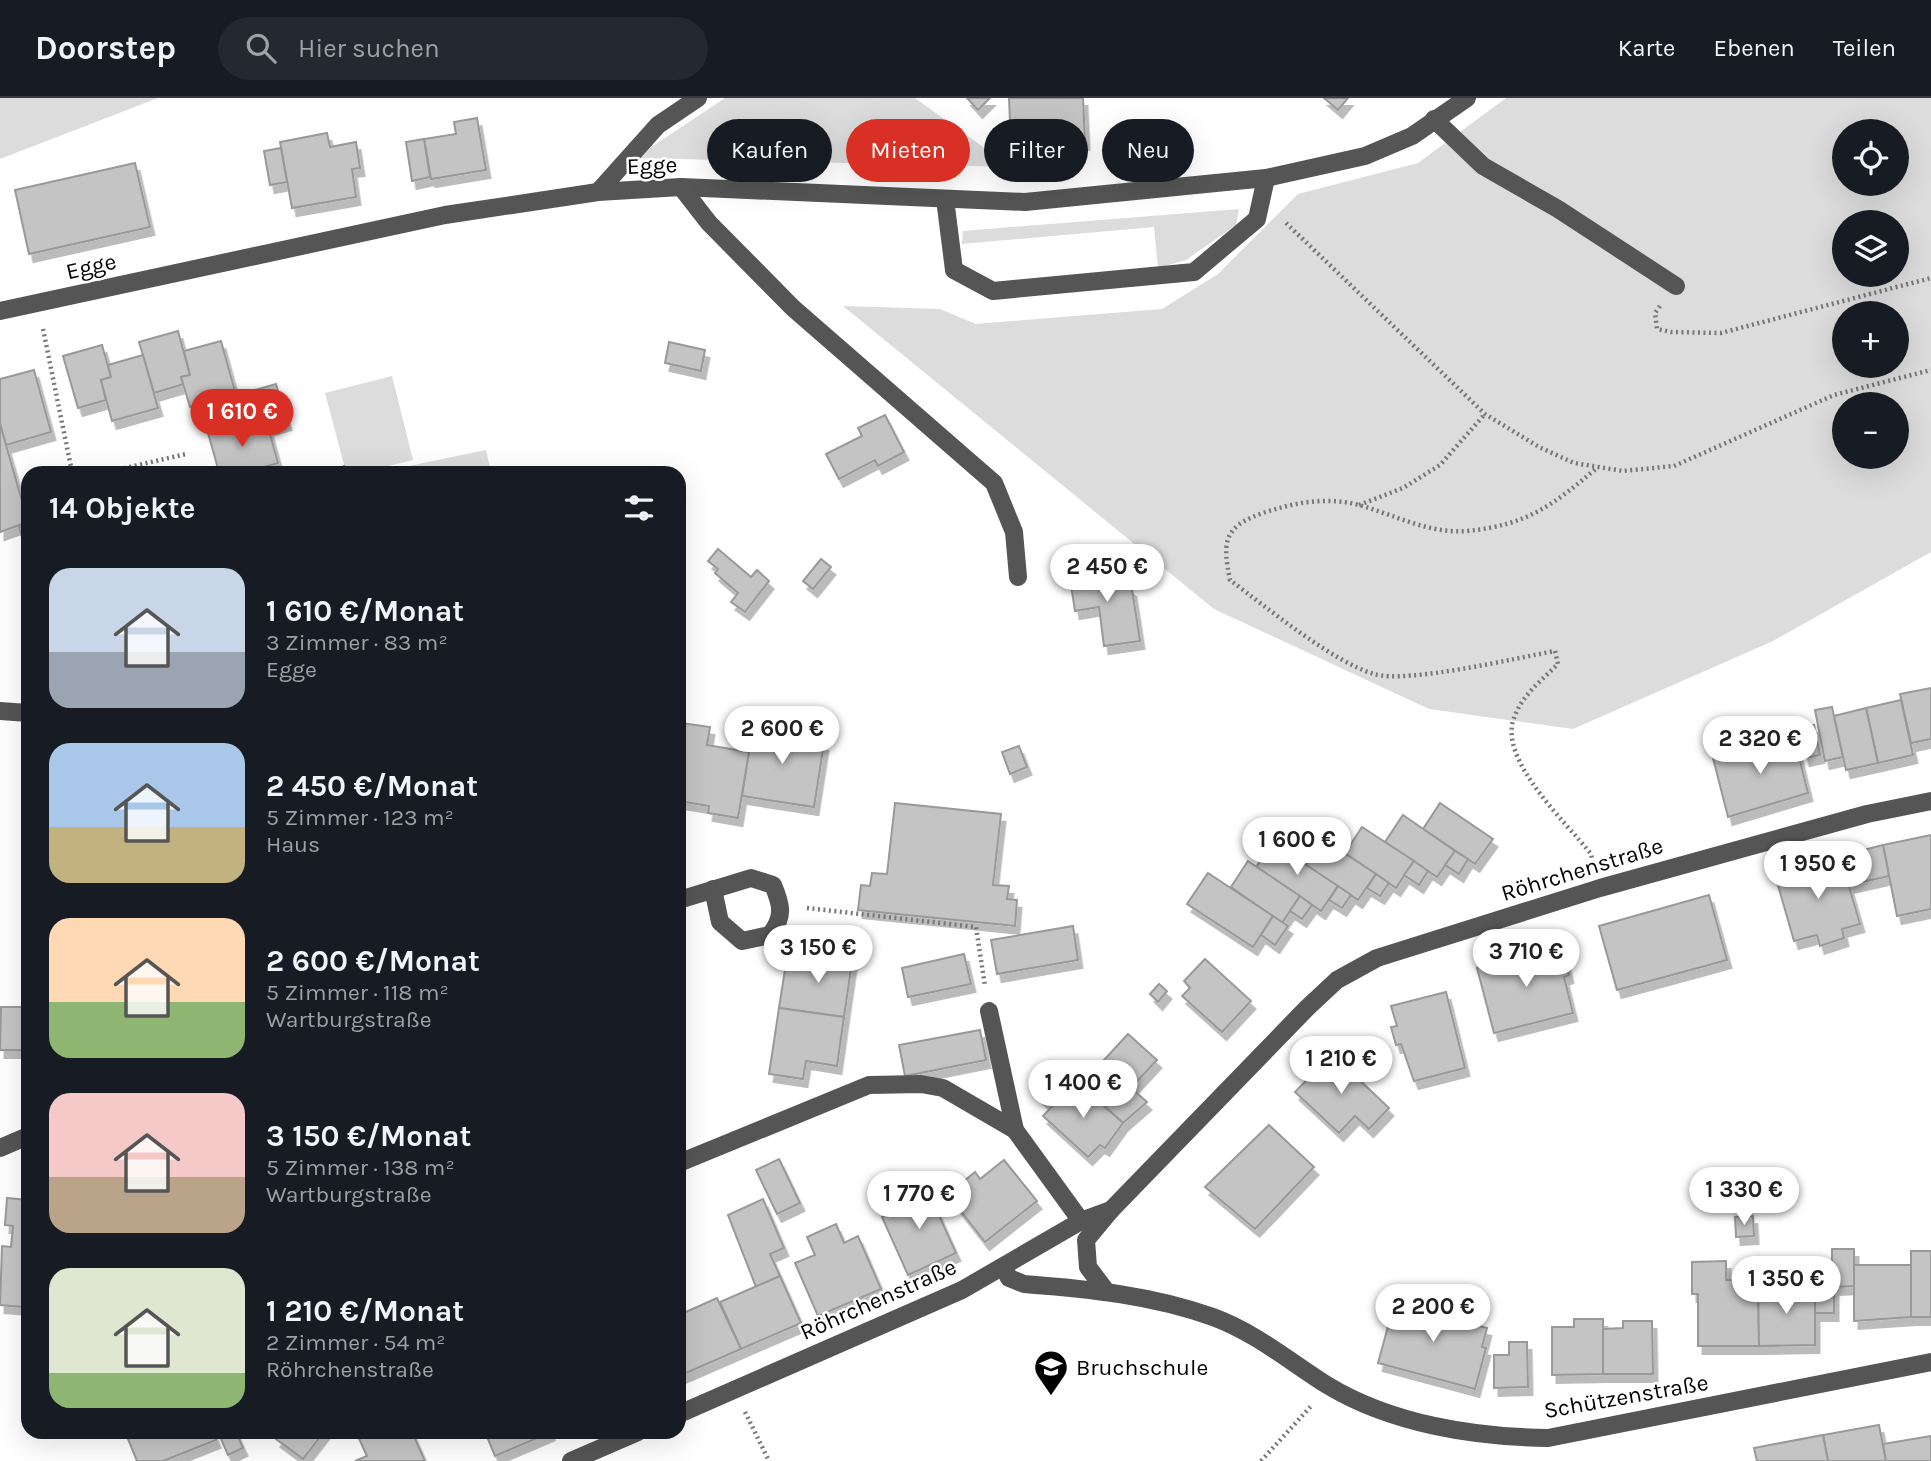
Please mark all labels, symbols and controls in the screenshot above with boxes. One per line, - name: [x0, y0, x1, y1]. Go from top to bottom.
- search box: [218, 17, 708, 80]
- text: Doorstep: [35, 29, 176, 67]
- icon: search: [242, 29, 280, 67]
- text: Hier suchen: [298, 33, 440, 64]
- text: Karte: [1618, 34, 1675, 62]
- text: Ebenen: [1713, 34, 1795, 62]
- text: Teilen: [1833, 34, 1896, 62]
- chip: Kaufen: [707, 119, 832, 182]
- chip: Mieten: [846, 119, 970, 182]
- chip: Filter: [984, 119, 1088, 182]
- chip: Neu: [1102, 119, 1194, 182]
- map controls: [1832, 119, 1909, 469]
- button: locate: [1832, 119, 1909, 196]
- street label: Egge: [626, 151, 678, 180]
- button: layers: [1832, 210, 1909, 287]
- street label: Egge: [63, 248, 119, 285]
- button: +: [1832, 301, 1909, 378]
- pin: 1 610 €: [177, 390, 307, 449]
- button: −: [1832, 392, 1909, 469]
- text: 1 610 €: [206, 398, 278, 425]
- icon: filters: [620, 489, 658, 527]
- text: 14 Objekte: [49, 490, 195, 526]
- pin: 2 450 €: [1042, 545, 1172, 604]
- text: 2 450 €: [1066, 553, 1148, 580]
- text: 1 610 €/Monat: [266, 593, 464, 629]
- icon: home: [105, 596, 189, 680]
- text: 3 Zimmer · 83 m²: [266, 629, 448, 656]
- text: Egge: [266, 656, 317, 683]
- pin: 2 600 €: [717, 706, 847, 766]
- text: 2 600 €: [740, 715, 824, 742]
- pin: 2 320 €: [1695, 716, 1825, 776]
- text: 2 320 €: [1719, 725, 1801, 752]
- text: 2 450 €/Monat: [266, 768, 478, 804]
- icon: home: [105, 771, 189, 855]
- text: 5 Zimmer · 123 m²: [266, 804, 454, 831]
- pin: 1 600 €: [1232, 818, 1362, 877]
- text: 1 600 €: [1258, 826, 1336, 853]
- text: Haus: [266, 831, 320, 858]
- street label: Röhrchenstraße: [1498, 832, 1666, 907]
- pin: 1 950 €: [1753, 842, 1883, 901]
- text: 1 950 €: [1780, 850, 1856, 877]
- pin: 3 150 €: [753, 926, 883, 985]
- pin: 3 710 €: [1461, 930, 1591, 989]
- text: 3 150 €: [780, 934, 856, 961]
- text: 3 710 €: [1489, 938, 1563, 965]
- text: 2 600 €/Monat: [266, 943, 480, 979]
- icon: home: [105, 946, 189, 1030]
- text: 5 Zimmer · 118 m²: [266, 979, 449, 1006]
- text: Wartburgstraße: [266, 1006, 432, 1033]
- pin: 1 210 €: [1276, 1037, 1406, 1096]
- text: 1 210 €: [1305, 1045, 1377, 1072]
- pin: 1 400 €: [1018, 1060, 1148, 1120]
- text: 1 400 €: [1044, 1069, 1122, 1096]
- text: 3 150 €/Monat: [266, 1118, 471, 1154]
- icon: home: [105, 1121, 189, 1205]
- text: 5 Zimmer · 138 m²: [266, 1154, 455, 1181]
- pin: 1 330 €: [1679, 1168, 1809, 1227]
- pin: 1 770 €: [854, 1172, 984, 1231]
- text: 1 330 €: [1705, 1176, 1783, 1203]
- text: 1 770 €: [883, 1180, 955, 1207]
- text: Wartburgstraße: [266, 1181, 432, 1208]
- street label: Röhrchenstraße: [796, 1253, 960, 1346]
- pin: 1 350 €: [1721, 1256, 1851, 1316]
- text: 1 350 €: [1748, 1265, 1824, 1292]
- pin: 2 200 €: [1368, 1284, 1498, 1344]
- text: 1 210 €/Monat: [266, 1293, 464, 1329]
- text: 2 200 €: [1391, 1293, 1475, 1320]
- icon: home: [105, 1296, 189, 1380]
- text: 2 Zimmer · 54 m²: [266, 1329, 445, 1356]
- school or university icon: Bruchschule: [1032, 1348, 1070, 1397]
- place label: Bruchschule: [1076, 1354, 1208, 1381]
- text: Röhrchenstraße: [266, 1356, 434, 1383]
- street label: Schützenstraße: [1542, 1369, 1710, 1424]

